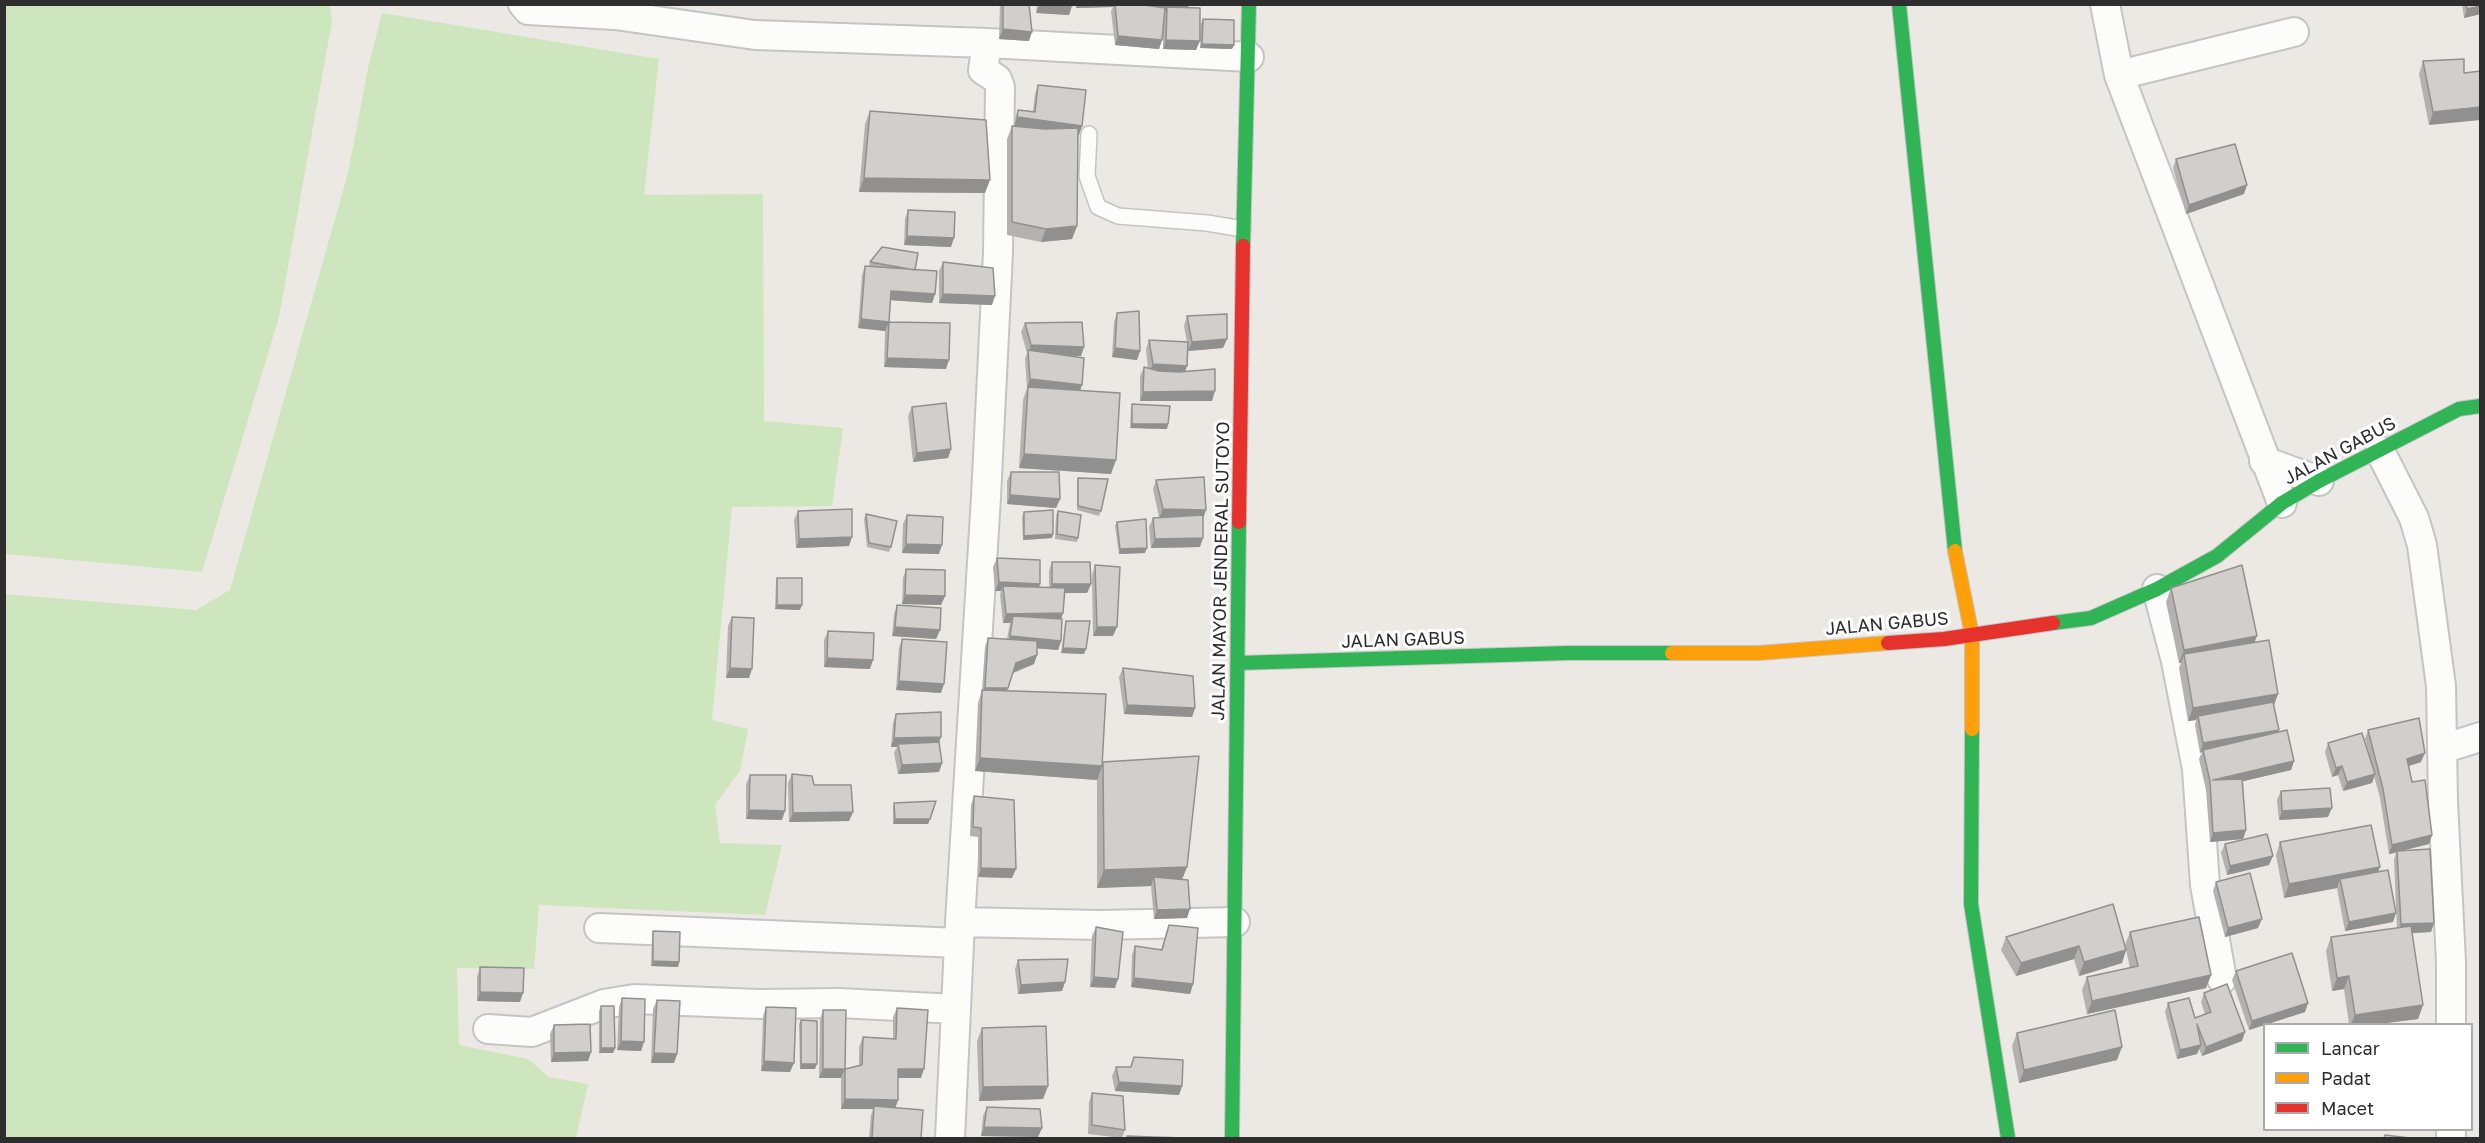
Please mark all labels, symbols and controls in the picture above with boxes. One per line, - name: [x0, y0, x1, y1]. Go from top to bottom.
- street label: JALAN GABUS: [2280, 412, 2400, 490]
- street label: JALAN MAYOR JENDERAL SUTOYO: [1208, 421, 1234, 721]
- street label: JALAN GABUS: [1824, 608, 1950, 640]
- street label: JALAN GABUS: [1341, 627, 1465, 653]
- legend: [2263, 1023, 2473, 1131]
- text: Lancar: [2321, 1037, 2380, 1059]
- text: Padat: [2321, 1067, 2371, 1089]
- text: Macet: [2321, 1097, 2374, 1119]

